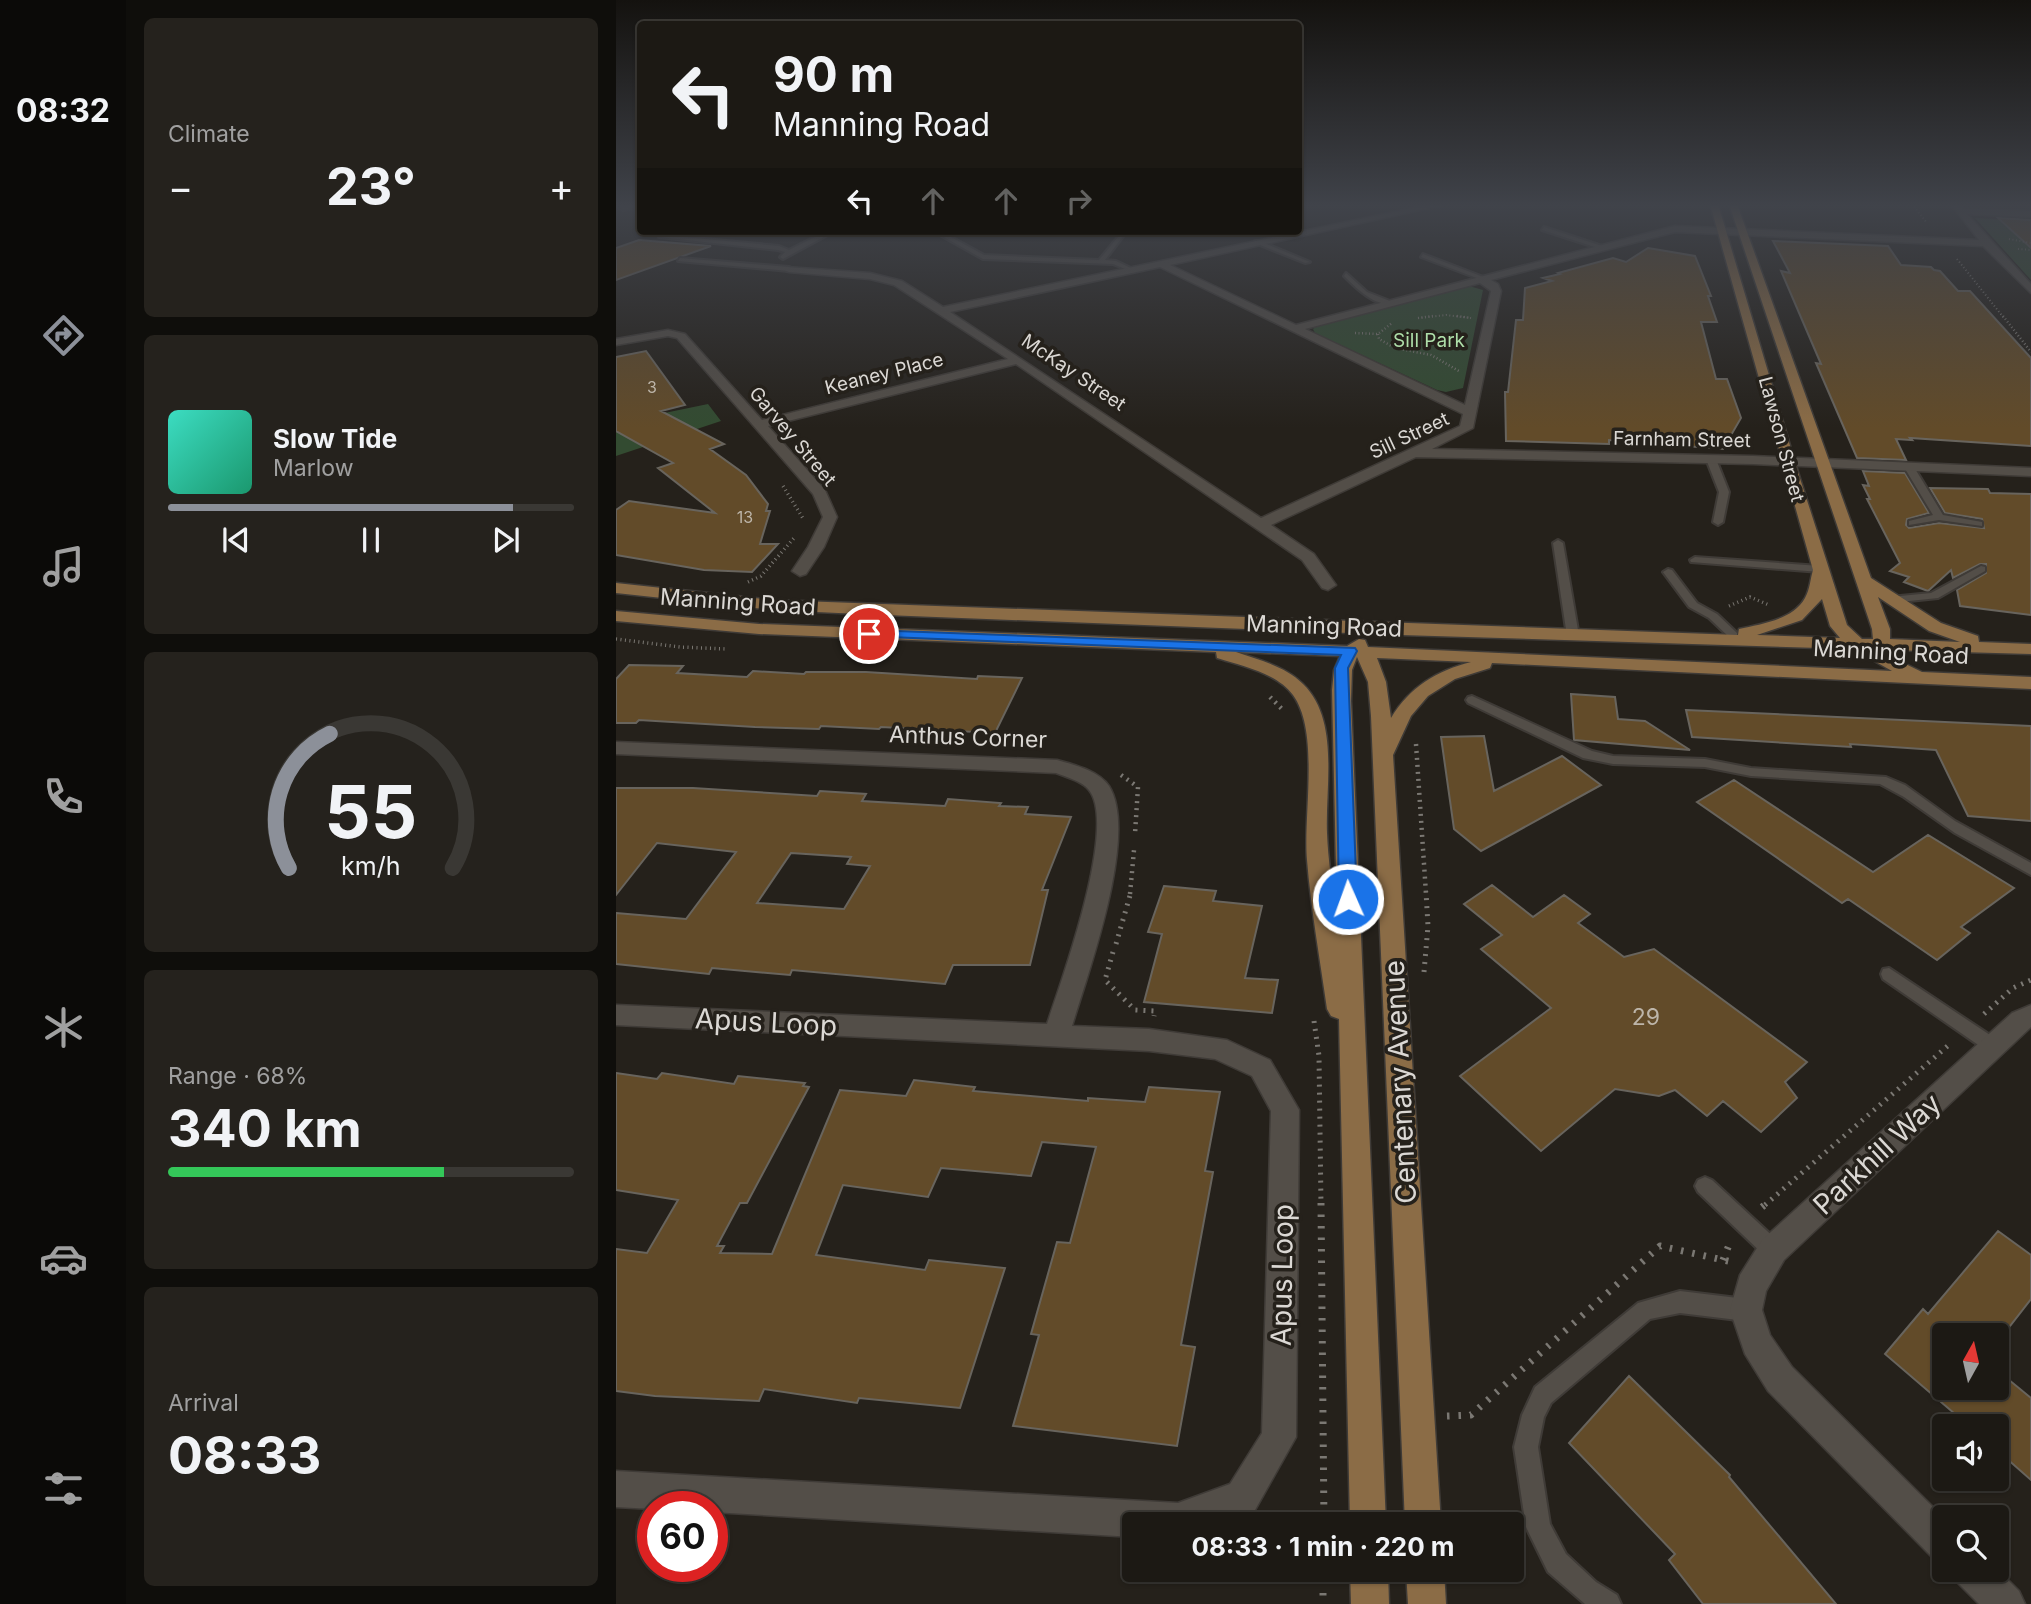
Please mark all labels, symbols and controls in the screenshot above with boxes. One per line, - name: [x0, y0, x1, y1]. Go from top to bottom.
- text: 90 m: [773, 45, 894, 104]
- icon: left: [658, 49, 749, 140]
- text: 08:32: [16, 91, 110, 130]
- text: Manning Road: [773, 105, 990, 144]
- text: Climate: [168, 120, 250, 148]
- text: 23°: [326, 155, 416, 218]
- text: −: [168, 164, 193, 210]
- text: +: [549, 164, 574, 210]
- icon: left: [841, 182, 879, 220]
- icon: ahead: [914, 182, 952, 220]
- icon: ahead: [987, 182, 1025, 220]
- icon: right: [1060, 182, 1098, 220]
- icon: directions: [39, 311, 88, 360]
- street label: McKay Street: [1017, 329, 1130, 416]
- park label: Sill Park: [1393, 329, 1466, 352]
- street label: Keaney Place: [823, 348, 946, 399]
- street label: Lawson Street: [1754, 374, 1809, 504]
- house number: 3: [647, 377, 657, 397]
- street label: Garvey Street: [744, 382, 841, 491]
- street label: Sill Street: [1366, 407, 1453, 464]
- text: Slow Tide: [273, 423, 397, 454]
- street label: Farnham Street: [1613, 427, 1751, 452]
- text: Marlow: [273, 454, 353, 482]
- house number: 13: [737, 507, 753, 527]
- icon: previous: [217, 521, 255, 559]
- icon: pause: [352, 521, 390, 559]
- icon: next: [487, 521, 525, 559]
- icon: music: [39, 542, 88, 591]
- street label: Manning Road: [659, 583, 817, 621]
- pin: [839, 604, 899, 664]
- street label: Manning Road: [1246, 609, 1402, 643]
- icon: arrive: [850, 615, 888, 653]
- street label: Manning Road: [1812, 634, 1970, 670]
- street label: Anthus Corner: [889, 720, 1048, 754]
- text: 55: [324, 767, 418, 856]
- icon: phone: [39, 772, 88, 821]
- text: km/h: [341, 851, 401, 881]
- position arrow: [1311, 862, 1385, 936]
- street label: Centenary Avenue: [1377, 959, 1423, 1205]
- street label: Apus Loop: [694, 1001, 838, 1043]
- icon: climate: [39, 1003, 88, 1052]
- house number: 29: [1632, 1003, 1660, 1031]
- text: Range · 68%: [168, 1062, 307, 1090]
- street label: Parkhill Way: [1806, 1086, 1948, 1222]
- text: 340 km: [168, 1097, 362, 1160]
- street label: Apus Loop: [1264, 1204, 1300, 1346]
- icon: car: [39, 1234, 88, 1283]
- north arrow: [1932, 1323, 2009, 1400]
- map controls: [1932, 1323, 2009, 1582]
- text: Arrival: [168, 1389, 239, 1417]
- button: sound: [1932, 1414, 2009, 1491]
- text: 08:33: [168, 1424, 321, 1487]
- icon: filters: [39, 1464, 88, 1513]
- speed limit sign: 60: [637, 1491, 728, 1582]
- button: search: [1932, 1505, 2009, 1582]
- text: 08:33 · 1 min · 220 m: [1191, 1531, 1455, 1562]

